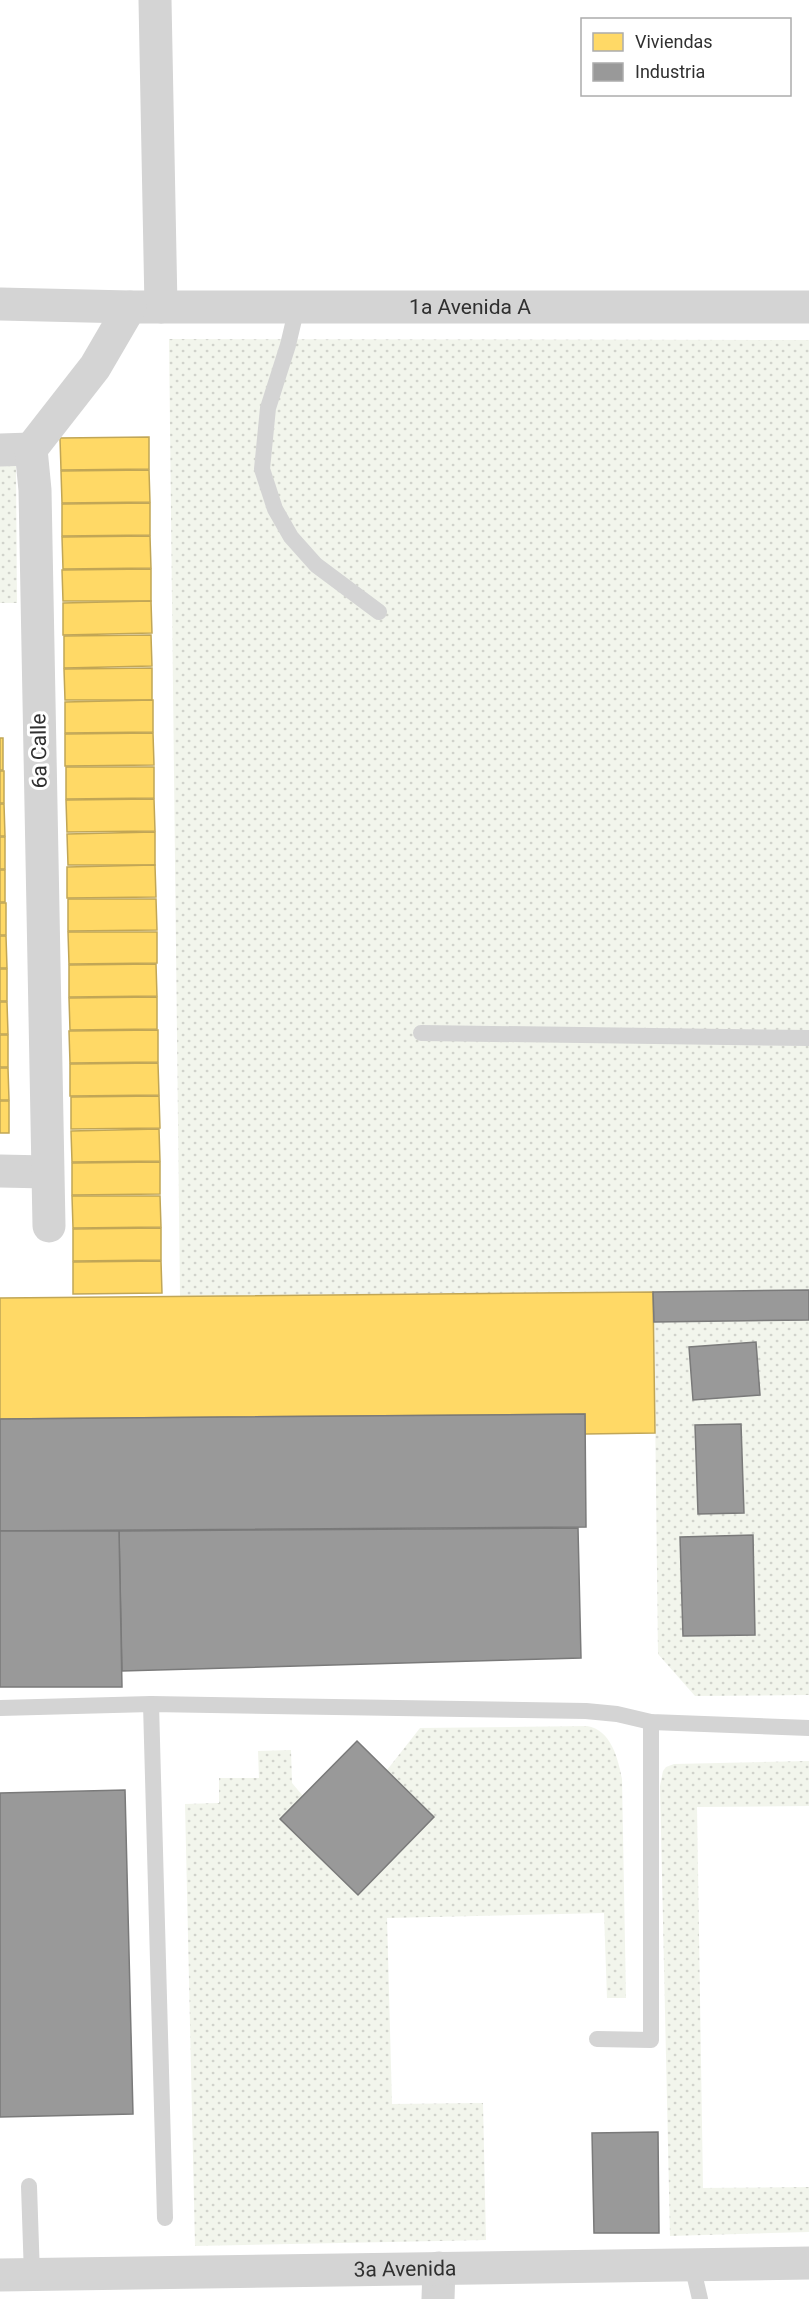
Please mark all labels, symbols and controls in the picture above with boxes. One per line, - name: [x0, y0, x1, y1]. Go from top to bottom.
- legend: [581, 18, 791, 96]
- text: Viviendas: [635, 31, 713, 52]
- text: Industria: [635, 61, 705, 82]
- street label: 1a Avenida A: [409, 295, 531, 319]
- street label: 6a Calle: [26, 713, 52, 789]
- street label: 3a Avenida: [353, 2256, 457, 2282]

